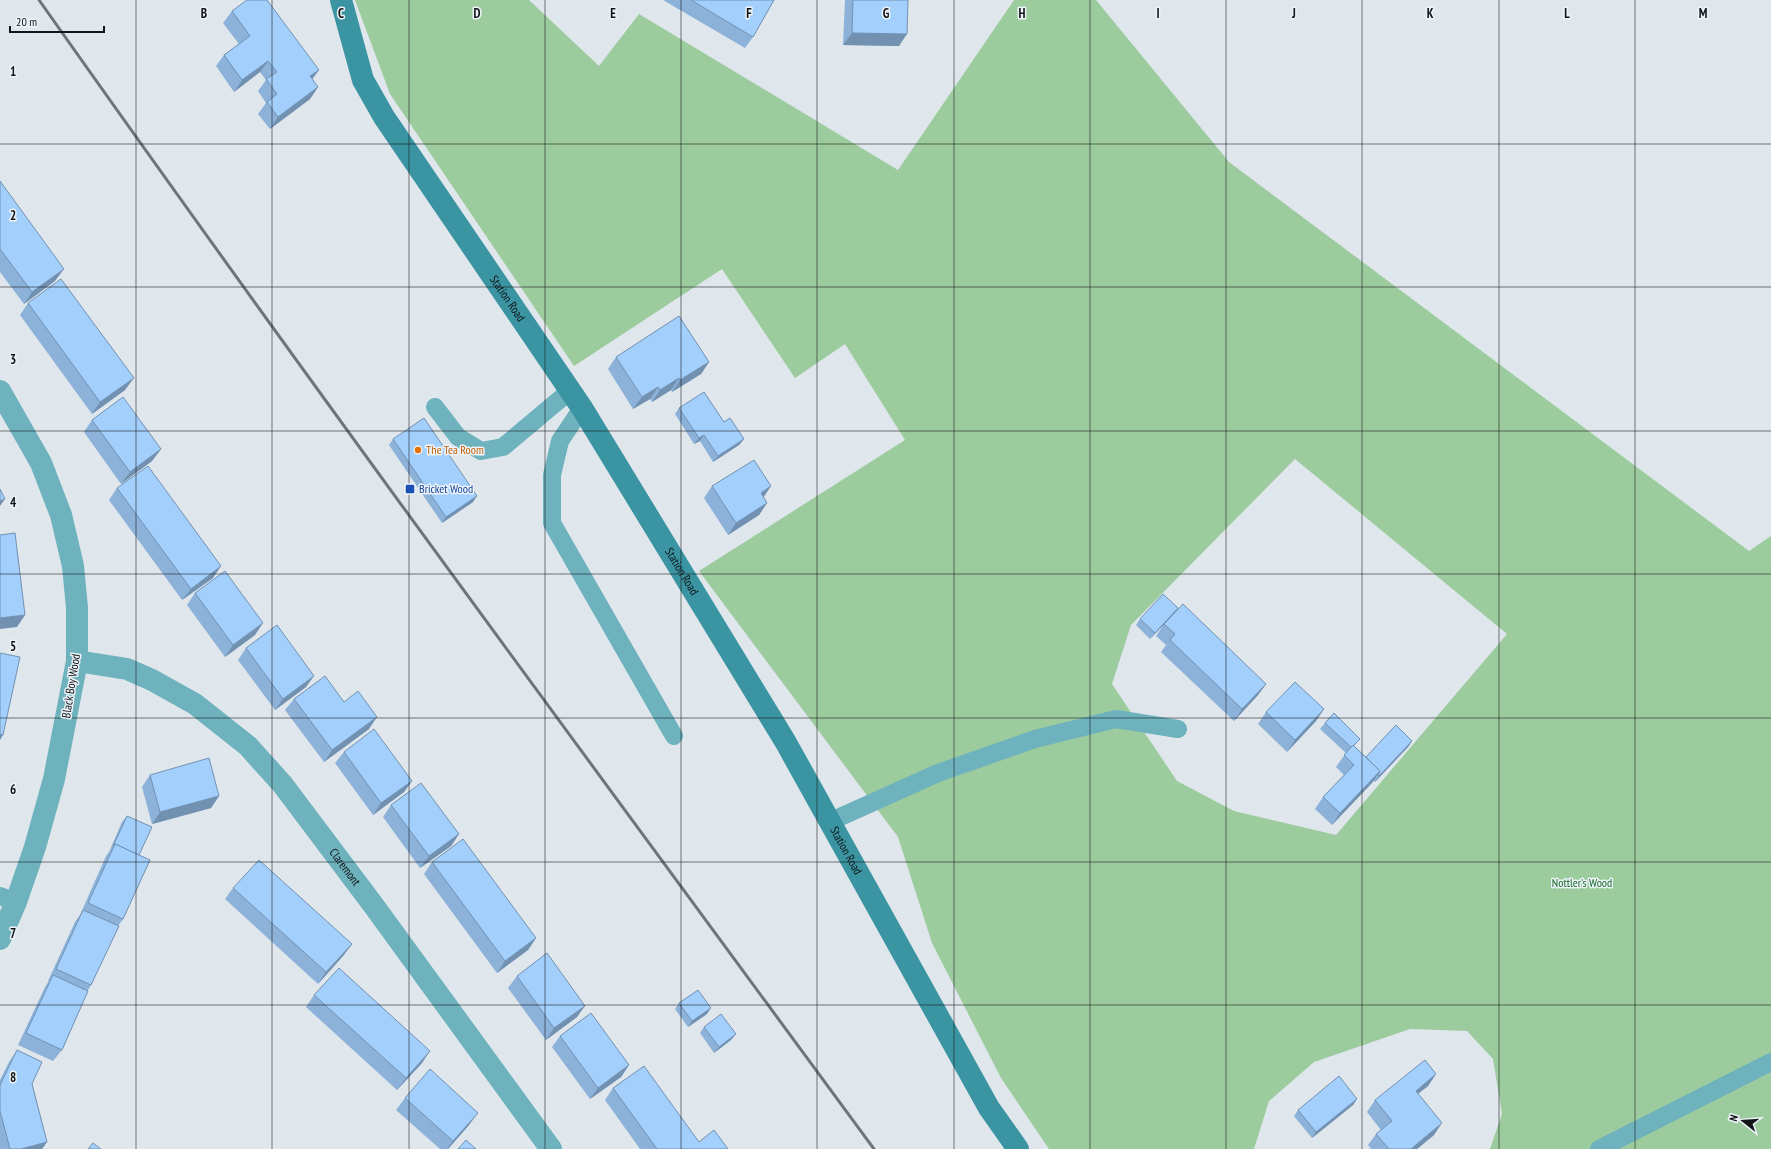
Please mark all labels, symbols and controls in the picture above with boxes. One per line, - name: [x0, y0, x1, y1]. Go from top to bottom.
- text: B: [201, 5, 207, 22]
- text: C: [338, 5, 344, 22]
- text: D: [474, 5, 481, 22]
- text: E: [610, 5, 616, 22]
- text: F: [746, 5, 752, 22]
- text: G: [883, 5, 890, 22]
- text: H: [1019, 5, 1026, 22]
- text: I: [1156, 5, 1160, 22]
- text: J: [1291, 5, 1296, 22]
- text: K: [1427, 5, 1434, 22]
- text: L: [1564, 5, 1570, 22]
- text: M: [1699, 5, 1708, 22]
- scale bar: [10, 8, 104, 34]
- text: 20 m: [16, 14, 37, 29]
- text: 1: [10, 63, 16, 80]
- text: 2: [10, 207, 16, 224]
- street label: Station Road: [487, 272, 529, 324]
- text: 3: [10, 351, 16, 368]
- place label: The Tea Room: [426, 442, 484, 457]
- marker: The Tea Room: [413, 445, 423, 455]
- place label: Bricket Wood: [419, 481, 473, 496]
- marker: Bricket Wood: [404, 483, 416, 495]
- text: 4: [10, 494, 17, 511]
- street label: Station Road: [662, 545, 702, 598]
- text: 5: [10, 638, 16, 655]
- street label: Black Boy Wood: [58, 653, 83, 719]
- text: 6: [10, 781, 16, 798]
- street label: Station Road: [827, 824, 866, 877]
- street label: Claremont: [326, 845, 364, 889]
- park label: Nottler's Wood: [1552, 875, 1612, 890]
- text: 7: [10, 925, 16, 942]
- text: 8: [10, 1069, 16, 1086]
- north arrow: [1723, 1101, 1763, 1141]
- text: N: [1726, 1113, 1741, 1123]

